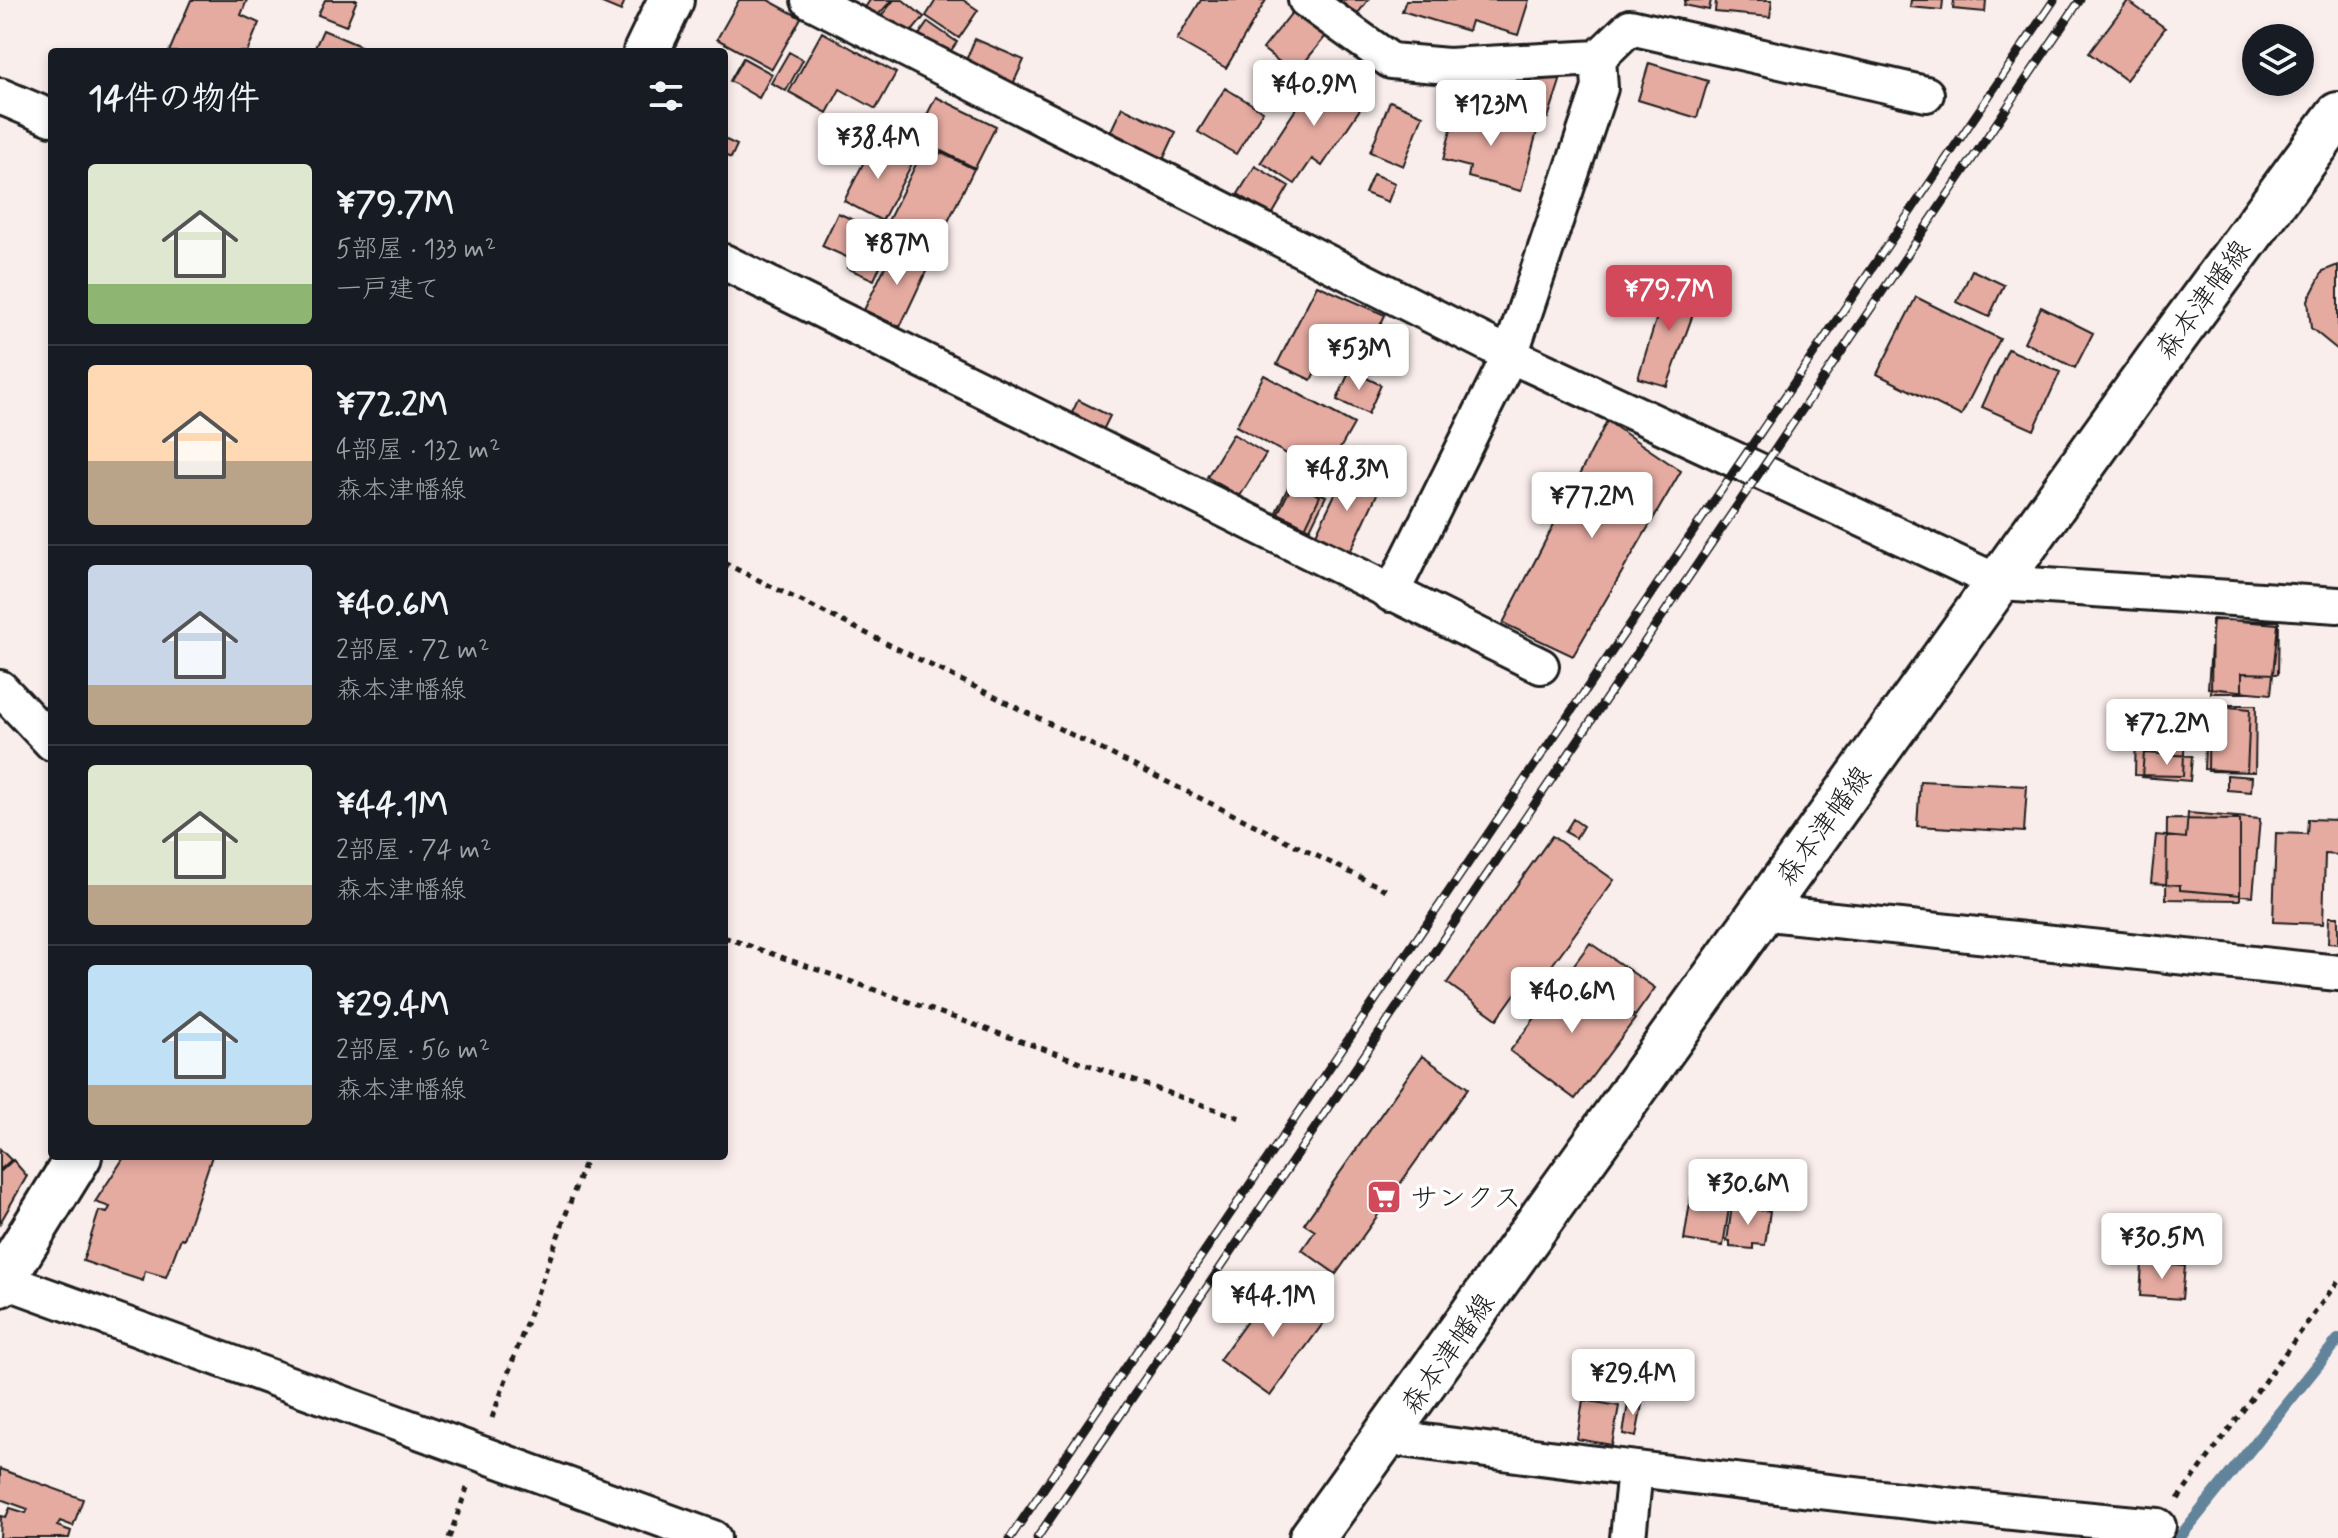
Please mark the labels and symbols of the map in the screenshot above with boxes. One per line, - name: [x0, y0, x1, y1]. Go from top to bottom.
- pin: ¥40.9M: [1249, 60, 1379, 128]
- pin: ¥123M: [1435, 80, 1547, 148]
- pin: ¥38.4M: [813, 113, 943, 181]
- pin: ¥87M: [850, 219, 944, 287]
- street label: 森本津幡線: [2148, 233, 2260, 368]
- pin: ¥79.7M: [1604, 265, 1734, 333]
- pin: ¥53M: [1312, 324, 1406, 392]
- pin: ¥48.3M: [1282, 445, 1412, 513]
- pin: ¥77.2M: [1527, 472, 1657, 540]
- pin: ¥72.2M: [2102, 699, 2232, 767]
- street label: 森本津幡線: [1769, 759, 1881, 894]
- pin: ¥40.6M: [1507, 967, 1637, 1035]
- pin: ¥30.6M: [1683, 1159, 1813, 1227]
- supermarket icon: サンクス: [1365, 1178, 1403, 1216]
- place label: サンクス: [1410, 1181, 1521, 1218]
- pin: ¥30.5M: [2097, 1213, 2227, 1281]
- pin: ¥44.1M: [1208, 1271, 1338, 1339]
- street label: 森本津幡線: [1394, 1286, 1504, 1422]
- pin: ¥29.4M: [1568, 1349, 1698, 1417]

